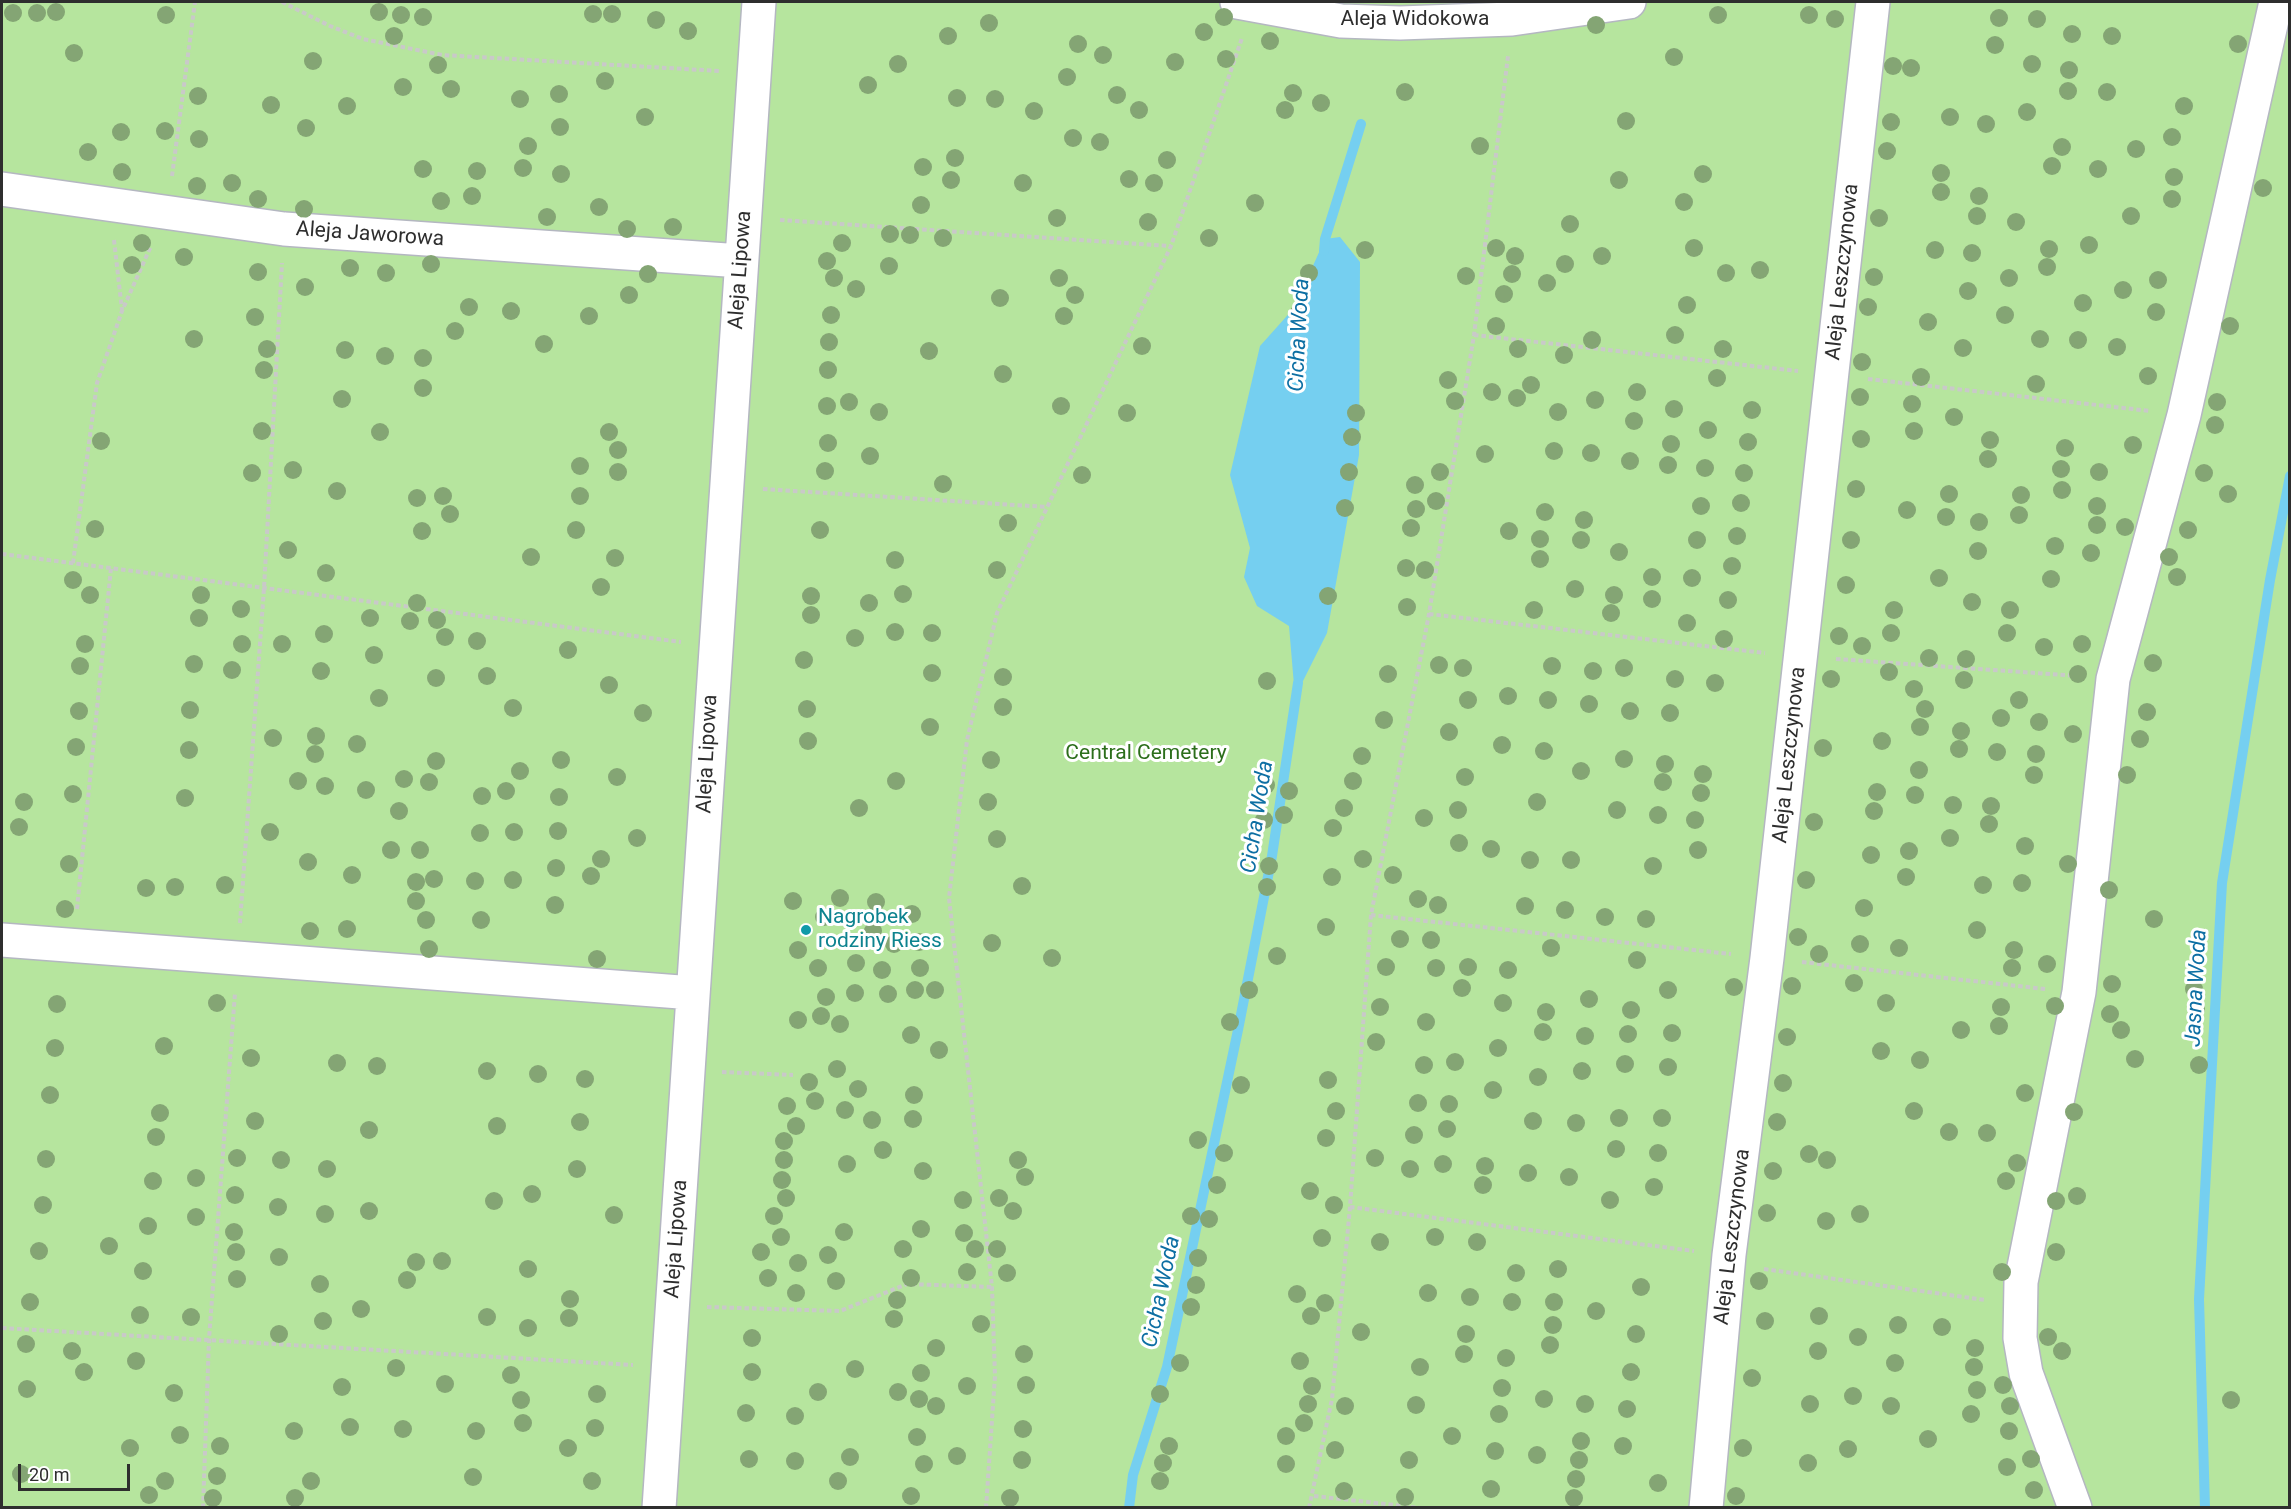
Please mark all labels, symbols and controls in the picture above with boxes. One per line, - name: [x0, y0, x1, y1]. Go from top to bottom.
- street label: Aleja Widokowa: [1341, 7, 1489, 33]
- street label: Aleja Leszczynowa: [1821, 183, 1865, 361]
- street label: Aleja Lipowa: [724, 210, 758, 330]
- street label: Aleja Jaworowa: [295, 217, 445, 253]
- water label: Cicha Woda: [1284, 278, 1316, 392]
- street label: Aleja Leszczynowa: [1768, 666, 1812, 844]
- street label: Aleja Lipowa: [692, 694, 724, 814]
- park label: Central Cemetery: [1065, 741, 1227, 767]
- water label: Cicha Woda: [1236, 759, 1280, 875]
- place label: Nagrobek rodziny Riess: [818, 905, 942, 955]
- marker: Nagrobek rodziny Riess: [799, 923, 813, 937]
- water label: Jasna Woda: [2181, 929, 2213, 1047]
- street label: Aleja Leszczynowa: [1710, 1147, 1756, 1327]
- street label: Aleja Lipowa: [660, 1179, 694, 1299]
- water label: Cicha Woda: [1137, 1234, 1187, 1350]
- scale bar: [21, 1452, 134, 1490]
- text: 20 m: [29, 1464, 69, 1485]

